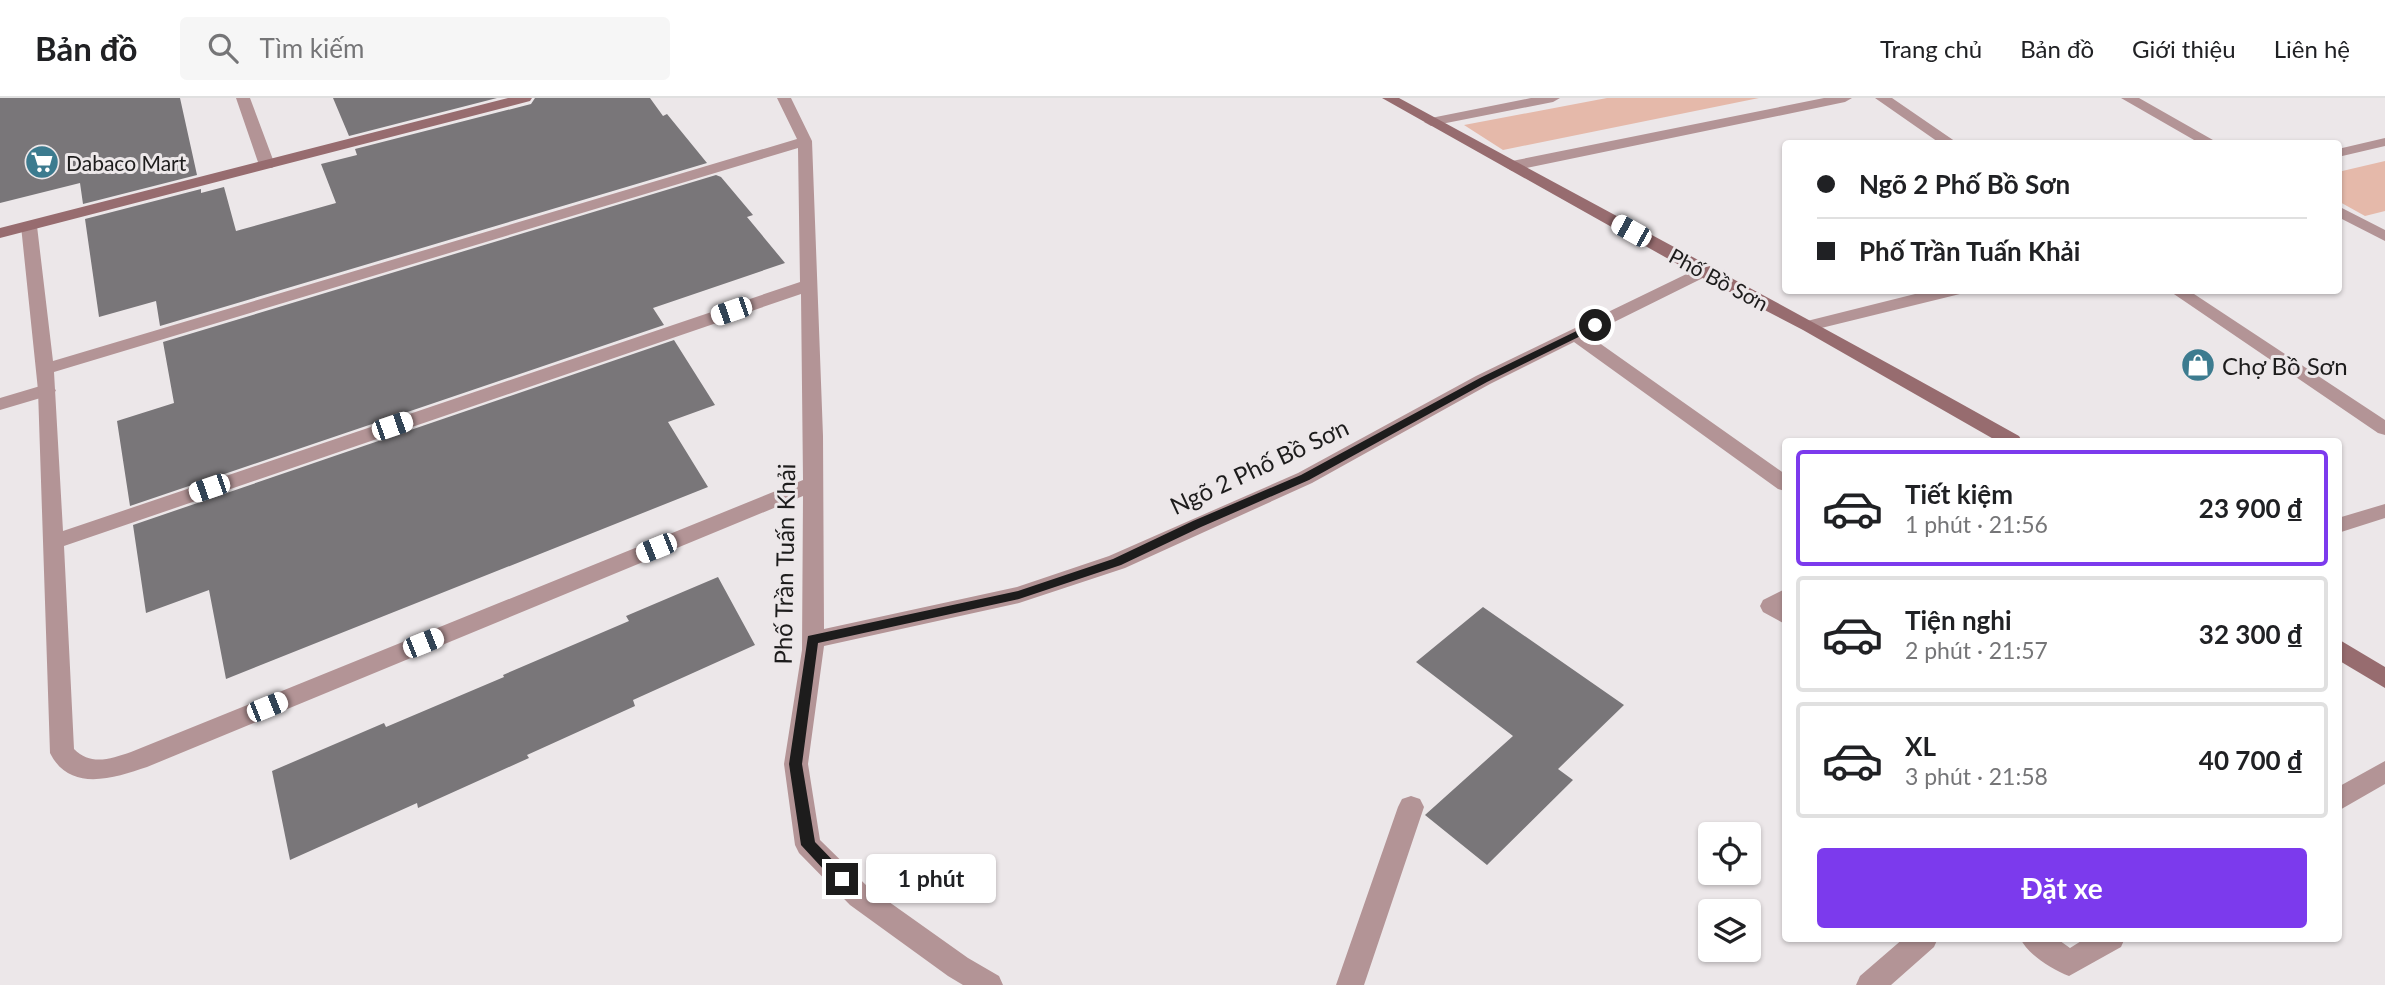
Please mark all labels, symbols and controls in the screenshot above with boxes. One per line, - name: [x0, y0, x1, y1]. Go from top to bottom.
- search box: [180, 17, 670, 80]
- text: Bản đồ: [35, 28, 138, 68]
- icon: search: [204, 29, 242, 67]
- text: Tìm kiếm: [260, 32, 364, 64]
- text: Trang chủ: [1880, 34, 1982, 63]
- text: Bản đồ: [2020, 34, 2094, 63]
- text: Giới thiệu: [2132, 34, 2236, 63]
- text: Liên hệ: [2274, 34, 2350, 63]
- supermarket icon: Dabaco Mart: [23, 143, 61, 181]
- place label: Dabaco Mart: [66, 150, 187, 175]
- text: Ngõ 2 Phố Bồ Sơn: [1859, 168, 2070, 200]
- car: [1608, 212, 1655, 250]
- text: Phố Trần Tuấn Khải: [1859, 235, 2080, 267]
- street label: Phố Bồ Sơn: [1665, 243, 1773, 315]
- car: [708, 294, 755, 328]
- route start: [1579, 309, 1611, 341]
- shop icon: Chợ Bồ Sơn: [2179, 346, 2217, 384]
- place label: Chợ Bồ Sơn: [2222, 351, 2348, 380]
- car: [369, 409, 416, 443]
- street label: Ngõ 2 Phố Bồ Sơn: [1165, 412, 1353, 520]
- street label: Phố Trần Tuấn Khải: [768, 463, 800, 665]
- car: [186, 471, 233, 505]
- icon: car: [1821, 477, 1884, 540]
- text: Tiết kiệm: [1905, 478, 2013, 510]
- text: 23 900 ₫: [2199, 492, 2303, 524]
- text: 1 phút · 21:56: [1905, 510, 2048, 538]
- car: [633, 530, 680, 566]
- icon: car: [1821, 603, 1884, 666]
- text: Tiện nghi: [1905, 604, 2012, 636]
- text: 32 300 ₫: [2199, 618, 2303, 650]
- car: [400, 625, 447, 661]
- text: 2 phút · 21:57: [1905, 636, 2048, 664]
- car: [244, 689, 291, 725]
- icon: car: [1821, 729, 1884, 792]
- text: XL: [1905, 730, 1936, 762]
- text: 40 700 ₫: [2199, 744, 2303, 776]
- text: 3 phút · 21:58: [1905, 762, 2048, 790]
- map controls: [1698, 822, 1761, 962]
- button: locate: [1698, 822, 1761, 885]
- button: Đặt xe: [1817, 848, 2307, 928]
- callout: 1 phút: [866, 854, 996, 904]
- route end: [826, 863, 858, 895]
- text: 1 phút: [898, 864, 964, 892]
- button: layers: [1698, 899, 1761, 962]

